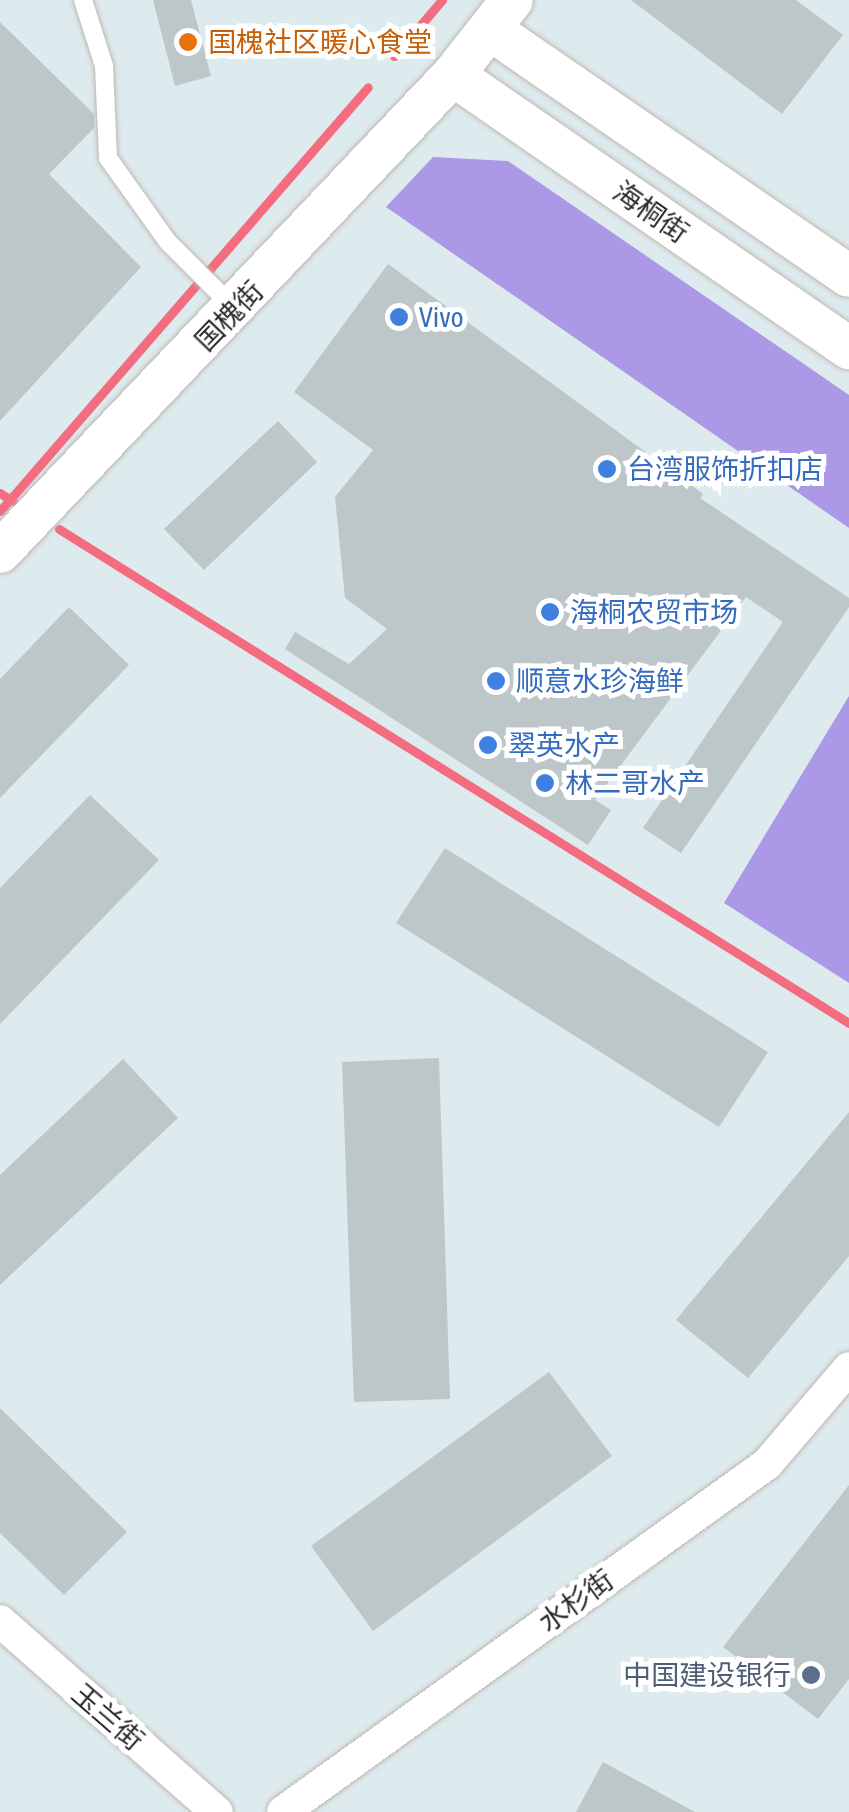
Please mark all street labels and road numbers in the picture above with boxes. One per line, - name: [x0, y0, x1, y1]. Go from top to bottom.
- street label: 海桐街: [607, 174, 695, 250]
- street label: 国槐街: [188, 274, 270, 358]
- street label: 水杉街: [532, 1563, 620, 1639]
- street label: 玉兰街: [65, 1677, 151, 1757]

